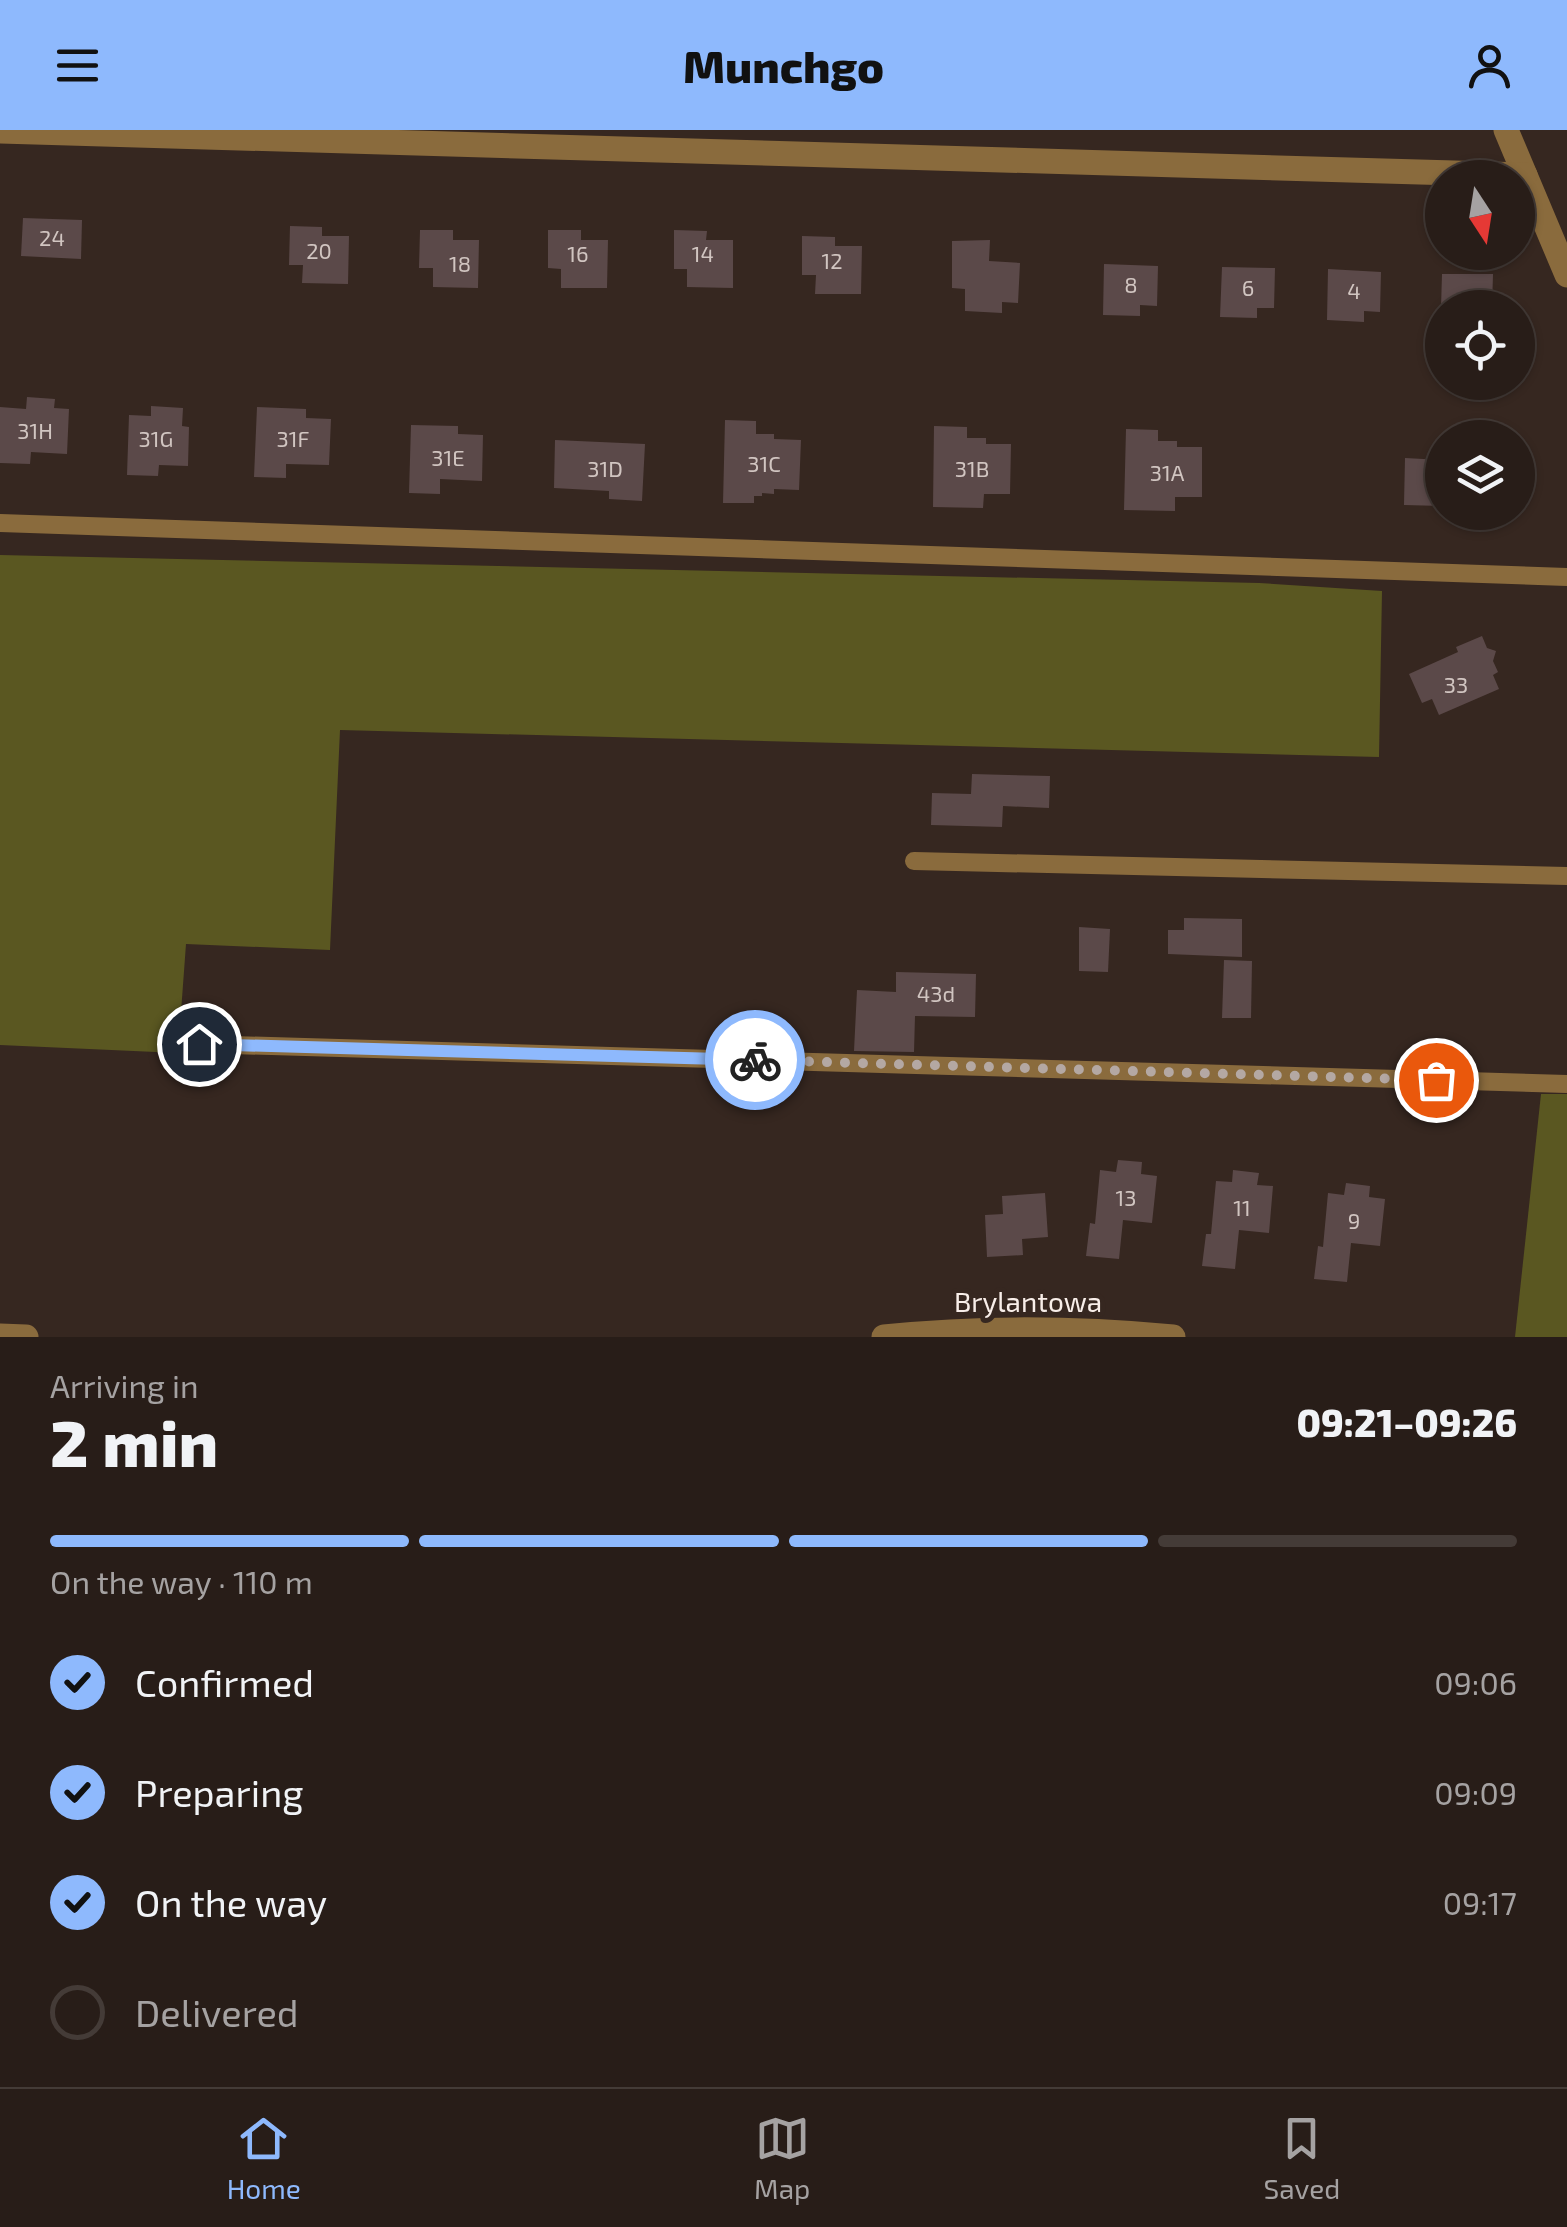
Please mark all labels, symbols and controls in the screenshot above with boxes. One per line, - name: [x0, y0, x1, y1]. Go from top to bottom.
- icon: menu: [50, 38, 105, 93]
- text: Munchgo: [683, 38, 884, 92]
- icon: person: [1462, 38, 1517, 93]
- north arrow: [1425, 160, 1535, 270]
- map controls: [1425, 160, 1535, 530]
- house number: 24: [39, 224, 65, 250]
- house number: 20: [306, 237, 332, 263]
- house number: 16: [567, 240, 589, 266]
- house number: 14: [692, 240, 714, 266]
- house number: 12: [821, 247, 843, 273]
- house number: 18: [449, 250, 471, 276]
- house number: 8: [1124, 271, 1138, 297]
- house number: 6: [1242, 274, 1254, 300]
- house number: 4: [1347, 277, 1361, 303]
- button: locate: [1425, 290, 1535, 400]
- house number: 31H: [17, 417, 53, 443]
- button: layers: [1425, 420, 1535, 530]
- house number: 31G: [139, 425, 173, 451]
- house number: 31F: [277, 425, 310, 451]
- house number: 31E: [431, 444, 465, 470]
- house number: 31C: [747, 450, 781, 476]
- house number: 31D: [587, 455, 623, 481]
- house number: 31B: [955, 455, 989, 481]
- house number: 31A: [1150, 459, 1185, 485]
- house number: 33: [1444, 671, 1468, 697]
- house number: 43d: [917, 980, 955, 1006]
- pin: [157, 1002, 242, 1087]
- courier: [705, 1010, 805, 1110]
- icon: home: [172, 1017, 227, 1072]
- icon: bike: [728, 1033, 783, 1088]
- pin: [1394, 1038, 1479, 1123]
- icon: bag: [1409, 1053, 1464, 1108]
- house number: 13: [1116, 1184, 1137, 1210]
- house number: 11: [1233, 1194, 1251, 1220]
- house number: 9: [1348, 1207, 1360, 1233]
- street label: Brylantowa: [954, 1284, 1102, 1318]
- text: Arriving in: [50, 1366, 199, 1404]
- text: 09:21–09:26: [1296, 1399, 1517, 1445]
- text: 2 min: [50, 1402, 218, 1480]
- text: On the way · 110 m: [50, 1562, 313, 1600]
- icon: check: [50, 1655, 105, 1710]
- text: Confirmed: [135, 1659, 314, 1705]
- text: 09:06: [1434, 1663, 1517, 1701]
- icon: check: [50, 1765, 105, 1820]
- text: Preparing: [135, 1769, 303, 1815]
- text: 09:09: [1434, 1773, 1517, 1811]
- icon: check: [50, 1875, 105, 1930]
- text: On the way: [135, 1879, 327, 1925]
- text: 09:17: [1443, 1883, 1517, 1921]
- text: Delivered: [135, 1989, 299, 2035]
- tab: Home: [227, 2111, 301, 2205]
- tab: Map: [754, 2111, 810, 2205]
- tab: Saved: [1264, 2111, 1340, 2205]

